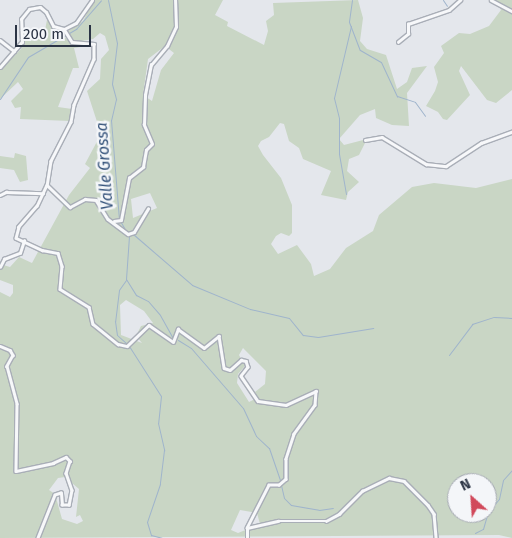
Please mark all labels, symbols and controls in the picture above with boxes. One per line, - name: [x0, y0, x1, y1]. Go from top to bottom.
- scale bar: [18, 15, 94, 47]
- text: 200 m: [23, 25, 64, 43]
- water label: Valle Grossa: [92, 122, 118, 210]
- north arrow: [447, 473, 497, 523]
- text: N: [458, 475, 474, 495]

